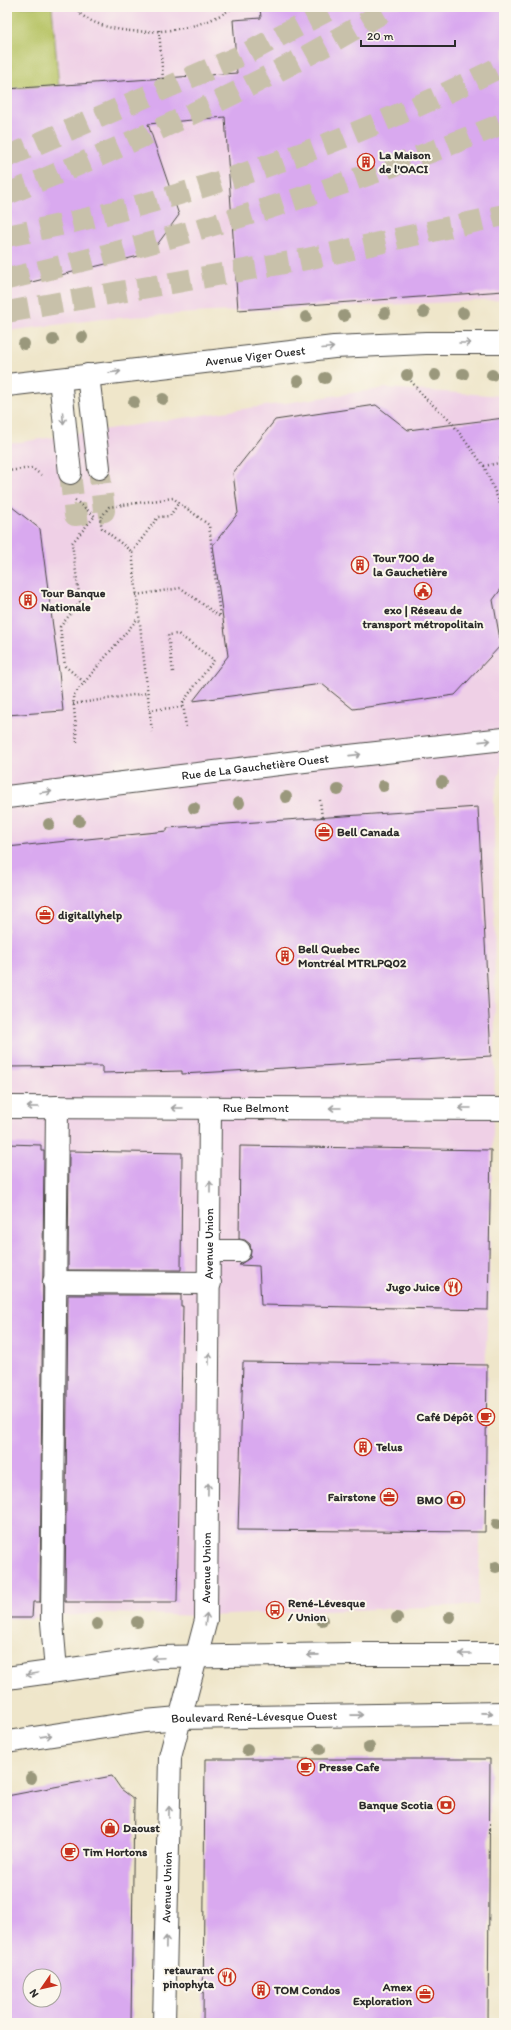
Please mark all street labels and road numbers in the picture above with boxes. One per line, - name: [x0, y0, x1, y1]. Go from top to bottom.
- street label: Avenue Viger Ouest: [204, 343, 307, 369]
- street label: Rue de La Gauchetière Ouest: [181, 751, 330, 783]
- street label: Rue Belmont: [223, 1101, 290, 1115]
- street label: Avenue Union: [202, 1208, 216, 1279]
- street label: Avenue Union: [199, 1532, 214, 1603]
- street label: Boulevard René-Lévesque Ouest: [171, 1709, 338, 1726]
- street label: Avenue Union: [159, 1851, 175, 1923]

